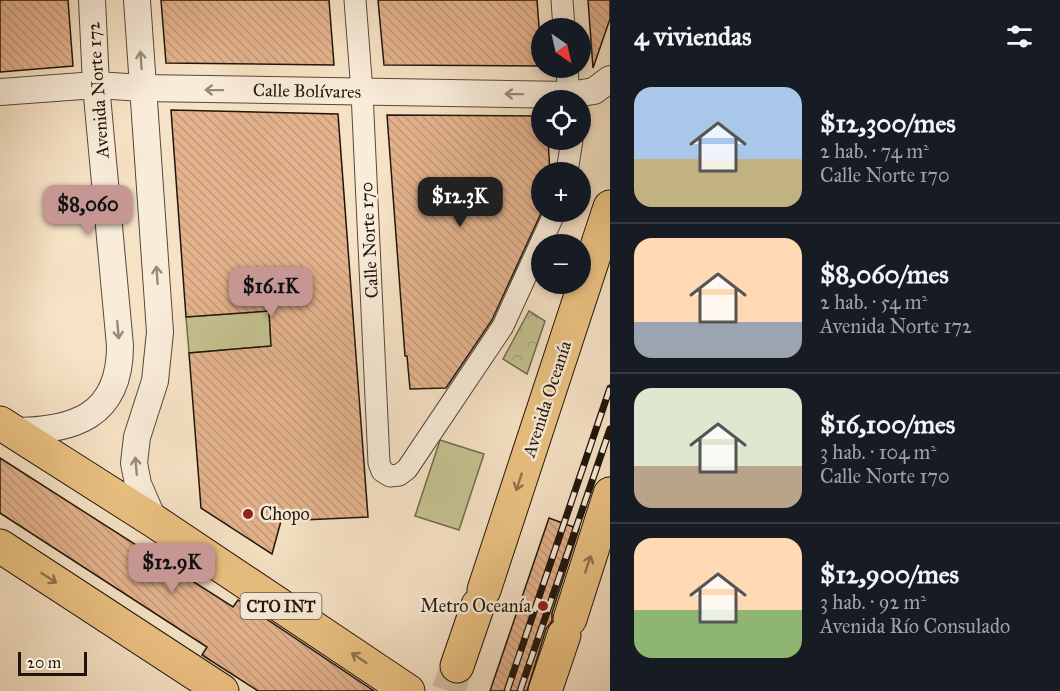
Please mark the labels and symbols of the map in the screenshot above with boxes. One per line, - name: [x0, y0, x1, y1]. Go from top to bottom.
- north arrow: [531, 18, 591, 78]
- street label: Avenida Norte 172: [82, 21, 114, 160]
- one-way arrow: [135, 50, 146, 70]
- street label: Calle Bolívares: [253, 79, 361, 103]
- one-way arrow: [205, 84, 225, 95]
- one-way arrow: [505, 88, 525, 100]
- pin: $12.3K: [411, 177, 509, 228]
- street label: Calle Norte 170: [355, 181, 383, 299]
- pin: $8,060: [39, 185, 137, 236]
- one-way arrow: [151, 265, 162, 285]
- pin: $16.1K: [222, 267, 320, 318]
- one-way arrow: [113, 320, 124, 340]
- street label: Avenida Oceanía: [518, 338, 576, 461]
- one-way arrow: [130, 457, 141, 477]
- one-way arrow: [513, 472, 524, 491]
- place label: Chopo: [260, 503, 310, 525]
- marker: Chopo: [241, 507, 255, 521]
- pin: $12.9K: [123, 543, 221, 594]
- one-way arrow: [583, 555, 594, 574]
- one-way arrow: [40, 572, 57, 584]
- road number: CTO INT: [240, 593, 322, 619]
- place label: Metro Oceanía: [420, 595, 531, 617]
- marker: Metro Oceanía: [536, 599, 550, 613]
- scale bar: [18, 649, 87, 676]
- one-way arrow: [351, 652, 368, 665]

